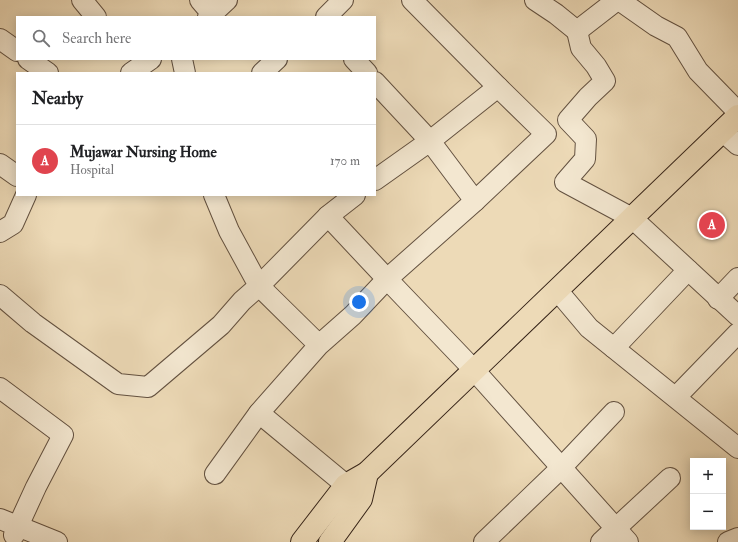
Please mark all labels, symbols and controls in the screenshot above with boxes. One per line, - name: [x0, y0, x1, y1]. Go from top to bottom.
- search box: [16, 16, 376, 60]
- icon: search: [30, 27, 52, 49]
- text: Search here: [62, 29, 131, 48]
- text: Nearby: [32, 88, 83, 109]
- text: Mujawar Nursing Home: [70, 143, 217, 162]
- text: A: [41, 153, 49, 169]
- text: 170 m: [330, 153, 360, 169]
- text: Hospital: [70, 162, 114, 178]
- pin: A: [699, 210, 725, 240]
- your location: [349, 292, 369, 312]
- map controls: [690, 458, 726, 530]
- button: +: [690, 458, 726, 494]
- button: −: [690, 494, 726, 530]

